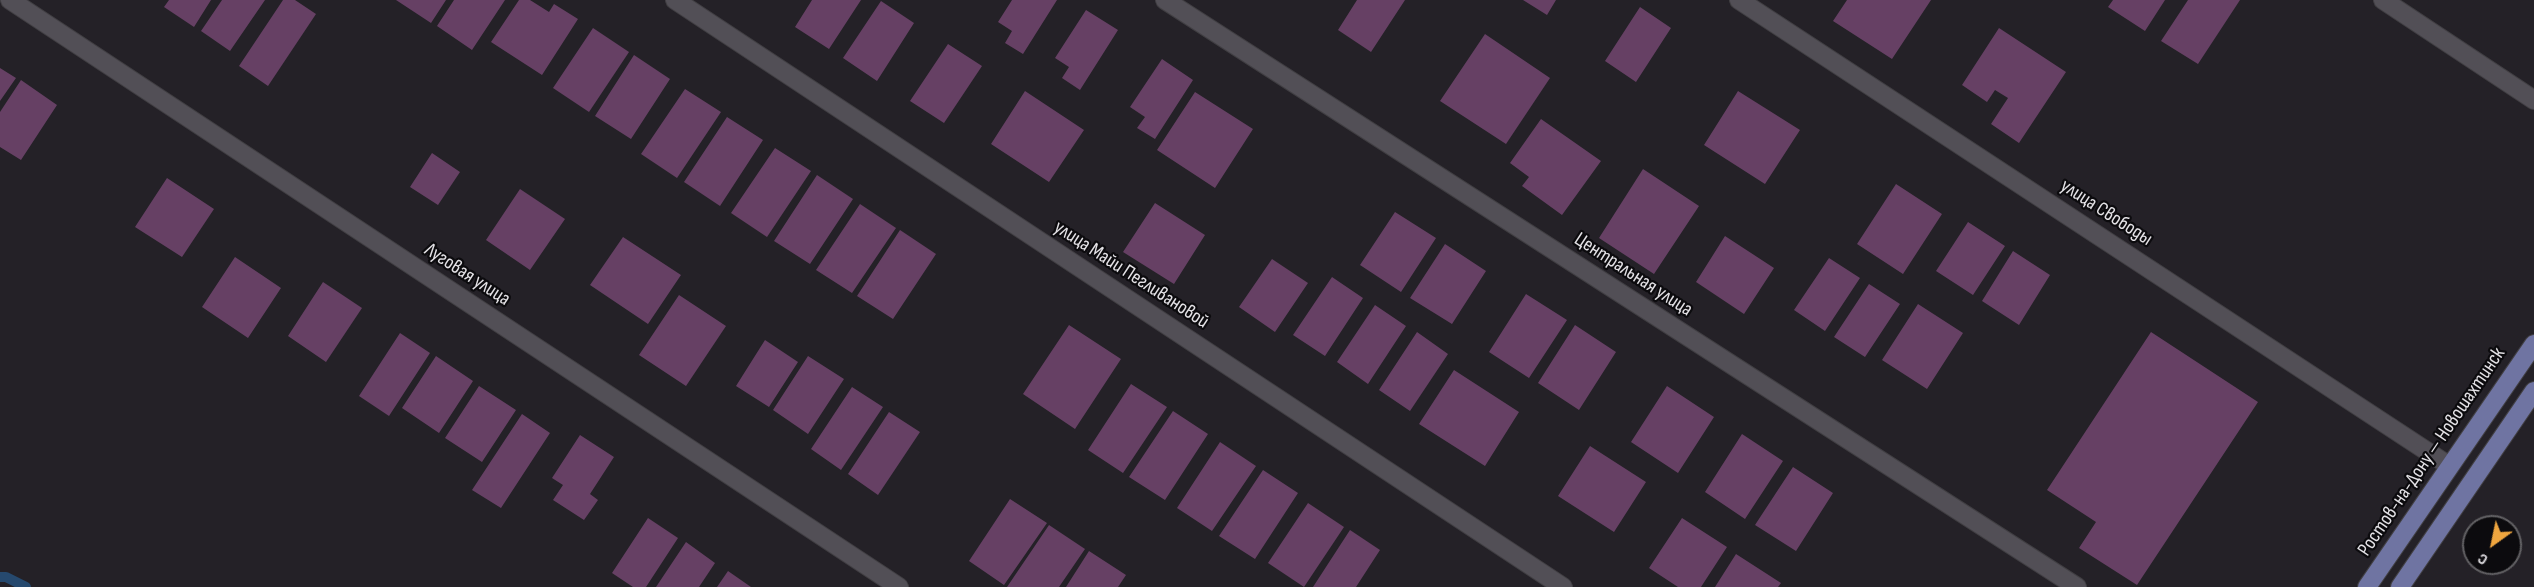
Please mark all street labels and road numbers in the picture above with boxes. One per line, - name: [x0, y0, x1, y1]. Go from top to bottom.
- street label: улица Свободы: [2056, 174, 2156, 252]
- street label: улица Майи Пегливановой: [1049, 216, 1213, 334]
- street label: Центральная улица: [1569, 228, 1697, 322]
- street label: Луговая улица: [420, 238, 514, 312]
- street label: Ростов-на-Дону — Новошахтинск: [2353, 343, 2511, 561]

